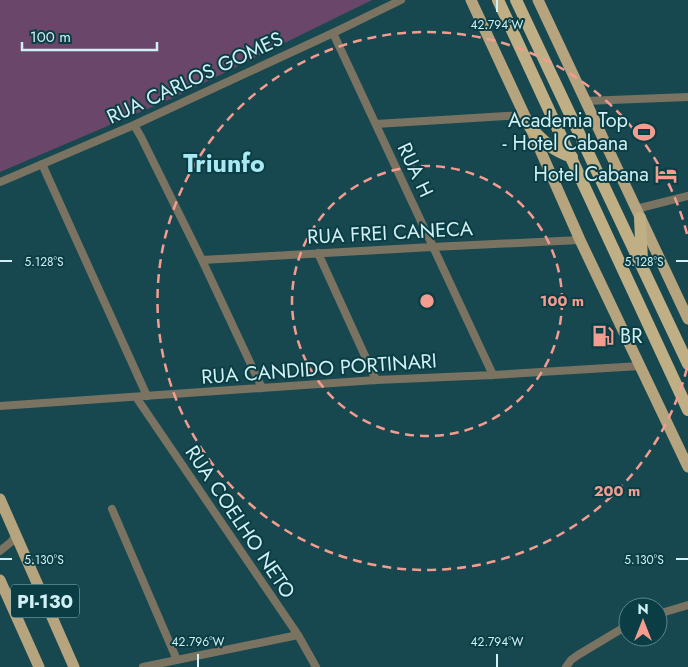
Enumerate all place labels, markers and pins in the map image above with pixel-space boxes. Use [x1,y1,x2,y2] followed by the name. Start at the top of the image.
[502,106,628,158] place label: Academia Top - Hotel Cabana
[631,119,657,145] sports icon: Academia Top - Hotel Cabana
[534,160,649,189] place label: Hotel Cabana
[653,161,679,187] hotel icon: Hotel Cabana
[418,292,436,310] centre of rings
[620,322,642,351] place label: BR
[590,323,616,349] fuel station icon: BR

